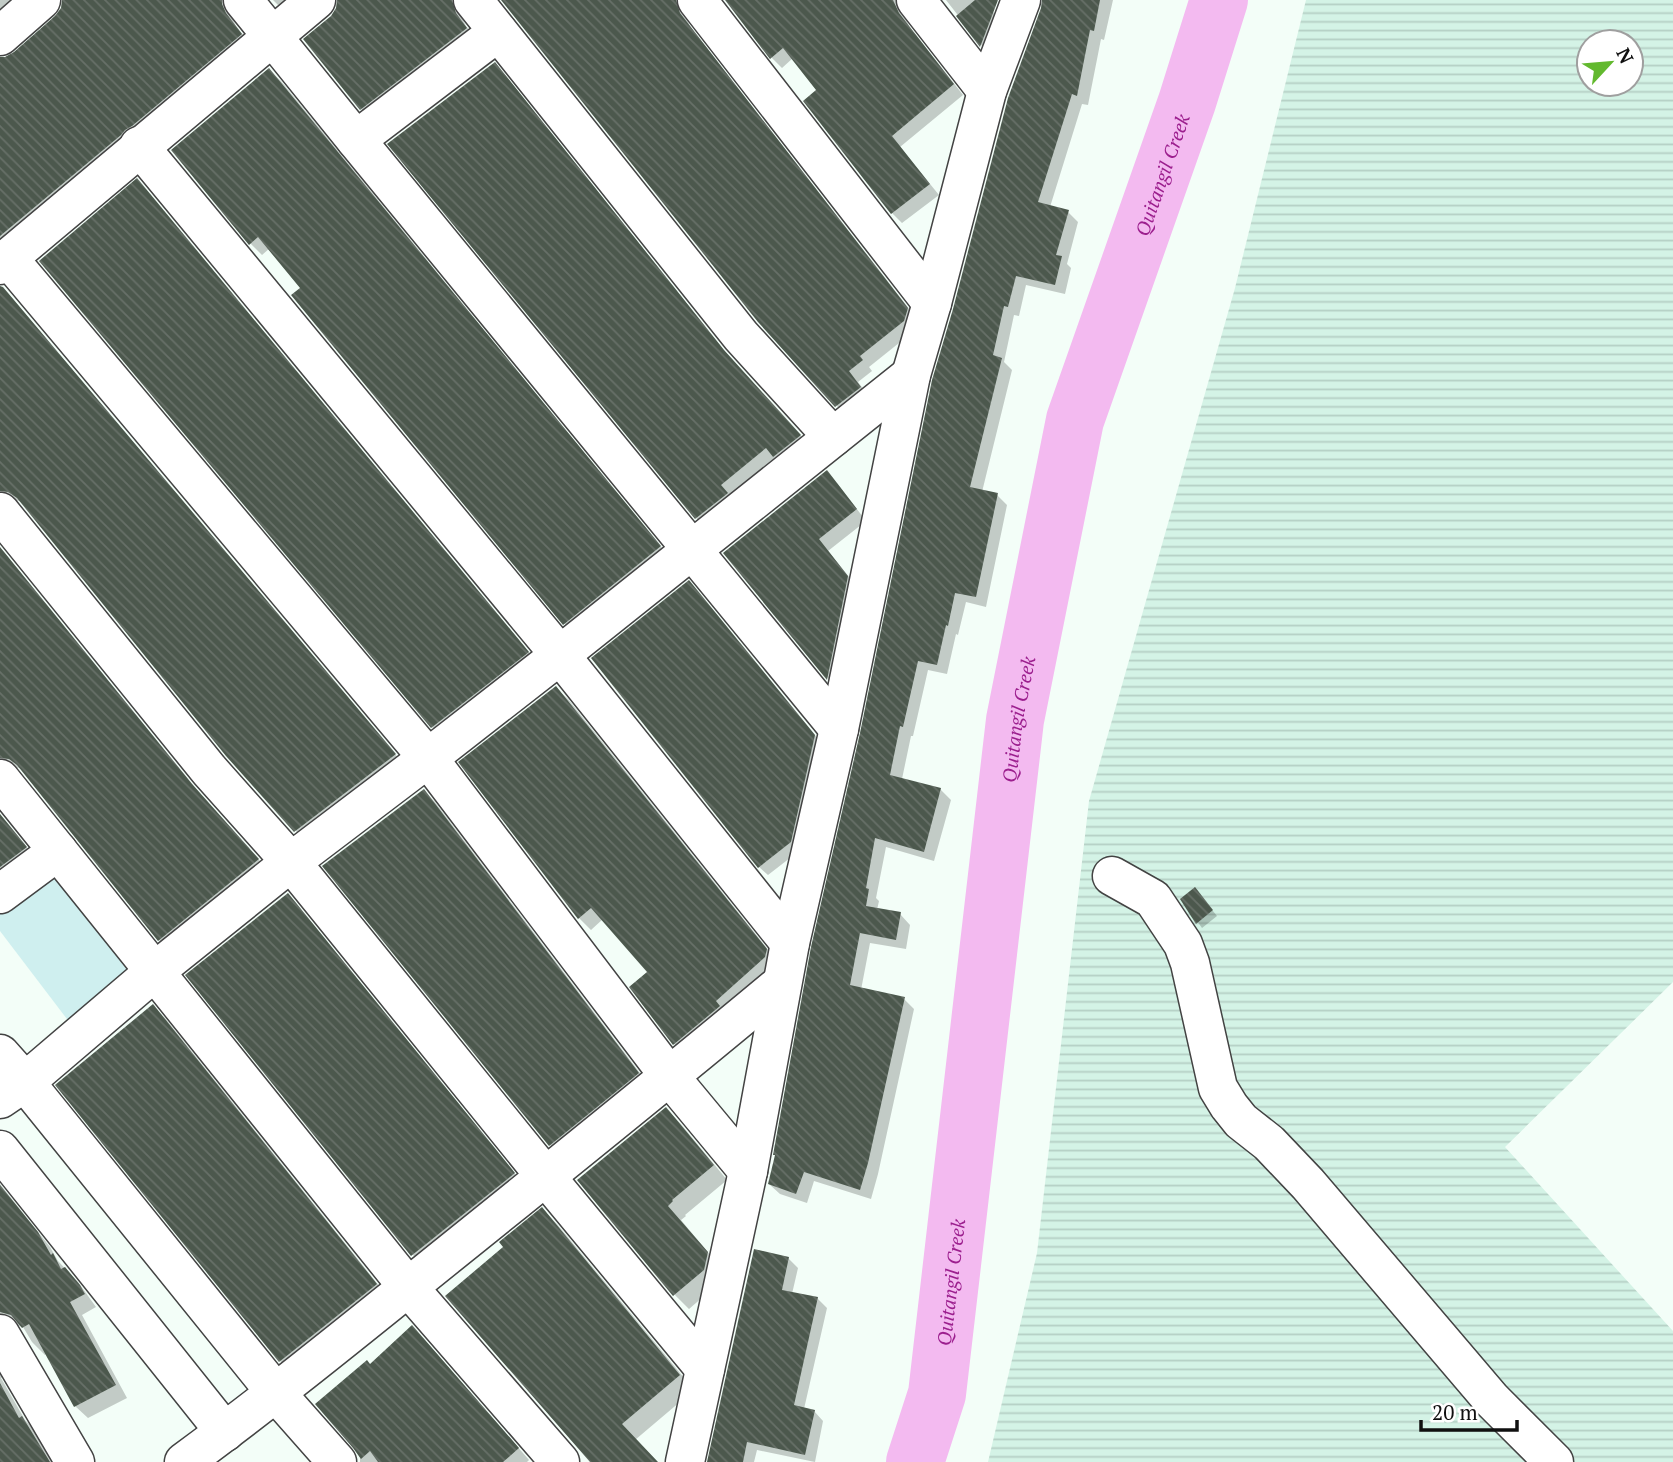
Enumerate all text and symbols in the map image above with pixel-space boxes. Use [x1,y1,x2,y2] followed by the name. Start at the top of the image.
[1575,28,1645,98] north arrow
[1611,43,1640,68] text: N
[1128,110,1195,239] water label: Quitangil Creek
[995,653,1040,784] water label: Quitangil Creek
[930,1217,970,1347] water label: Quitangil Creek
[1421,1388,1517,1432] scale bar
[1432,1398,1478,1426] text: 20 m

